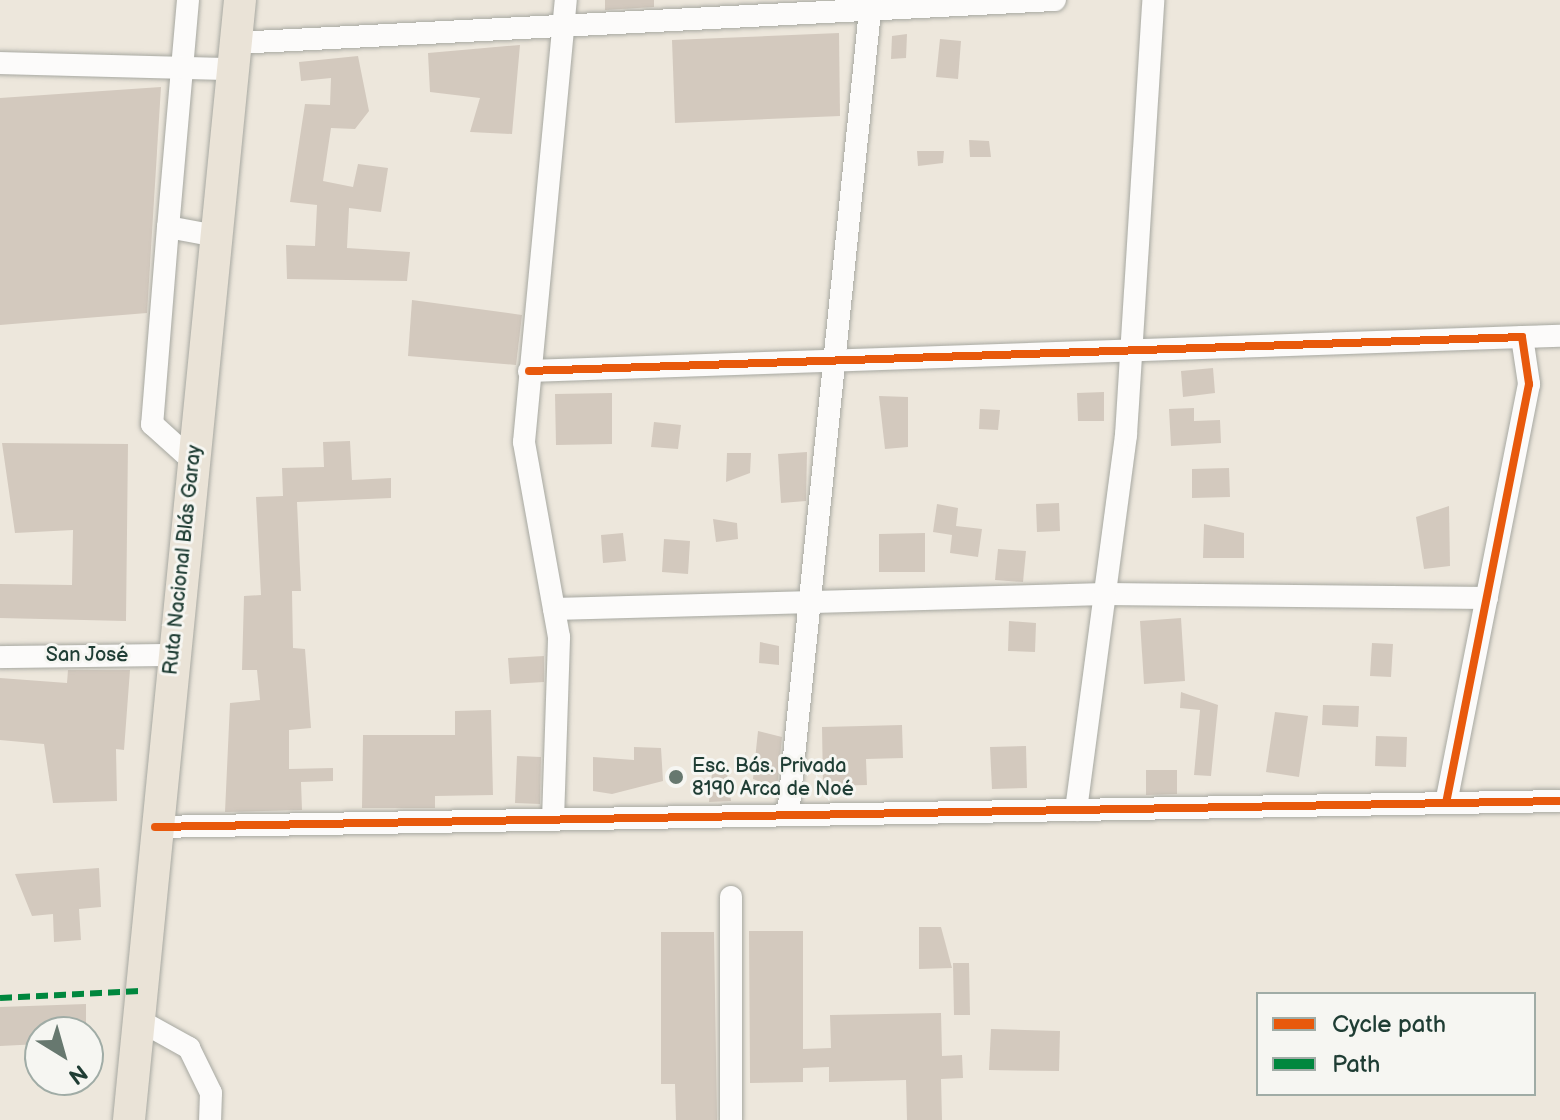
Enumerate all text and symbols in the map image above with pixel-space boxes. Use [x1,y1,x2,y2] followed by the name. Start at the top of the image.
[159,444,207,676] street label: Ruta Nacional Blás Garay
[45,643,129,667] street label: San José
[692,754,854,801] place label: Esc. Bás. Privada 8190 Arca de Noé
[667,768,685,786] marker: Esc. Bás. Privada 8190 Arca de Noé
[1256,992,1536,1096] legend
[1332,1010,1446,1039] text: Cycle path
[24,1016,104,1096] north arrow
[1332,1050,1380,1079] text: Path
[63,1058,92,1090] text: N

